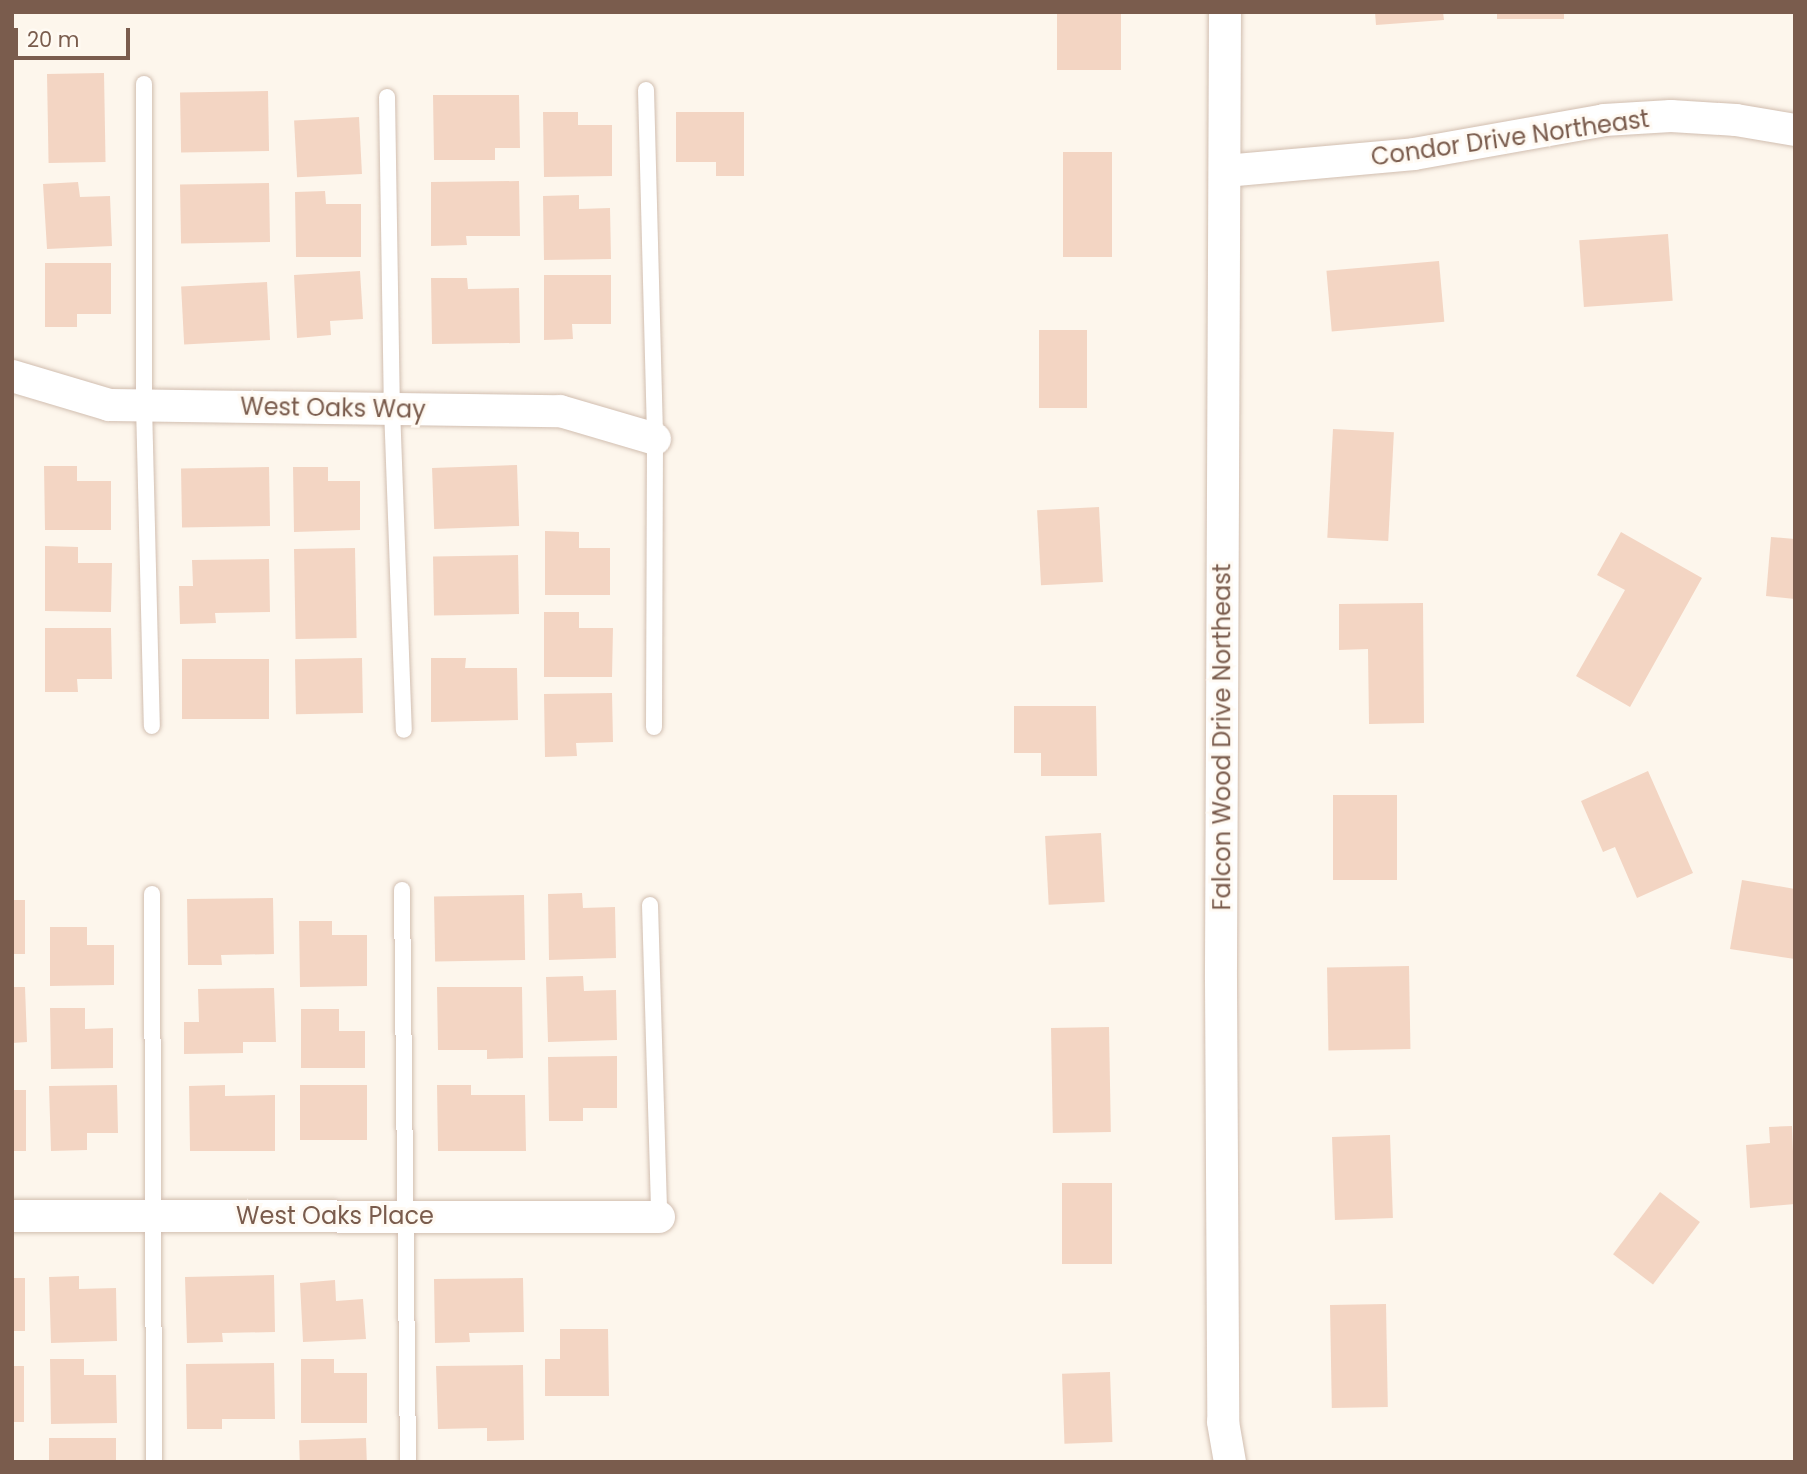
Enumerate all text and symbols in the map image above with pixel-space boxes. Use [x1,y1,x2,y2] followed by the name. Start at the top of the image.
[18,14,133,58] scale bar
[27,25,80,54] text: 20 m
[1369,104,1651,172] street label: Condor Drive Northeast
[240,392,426,424] street label: West Oaks Way
[1208,564,1236,910] street label: Falcon Wood Drive Northeast
[236,1202,434,1230] street label: West Oaks Place

